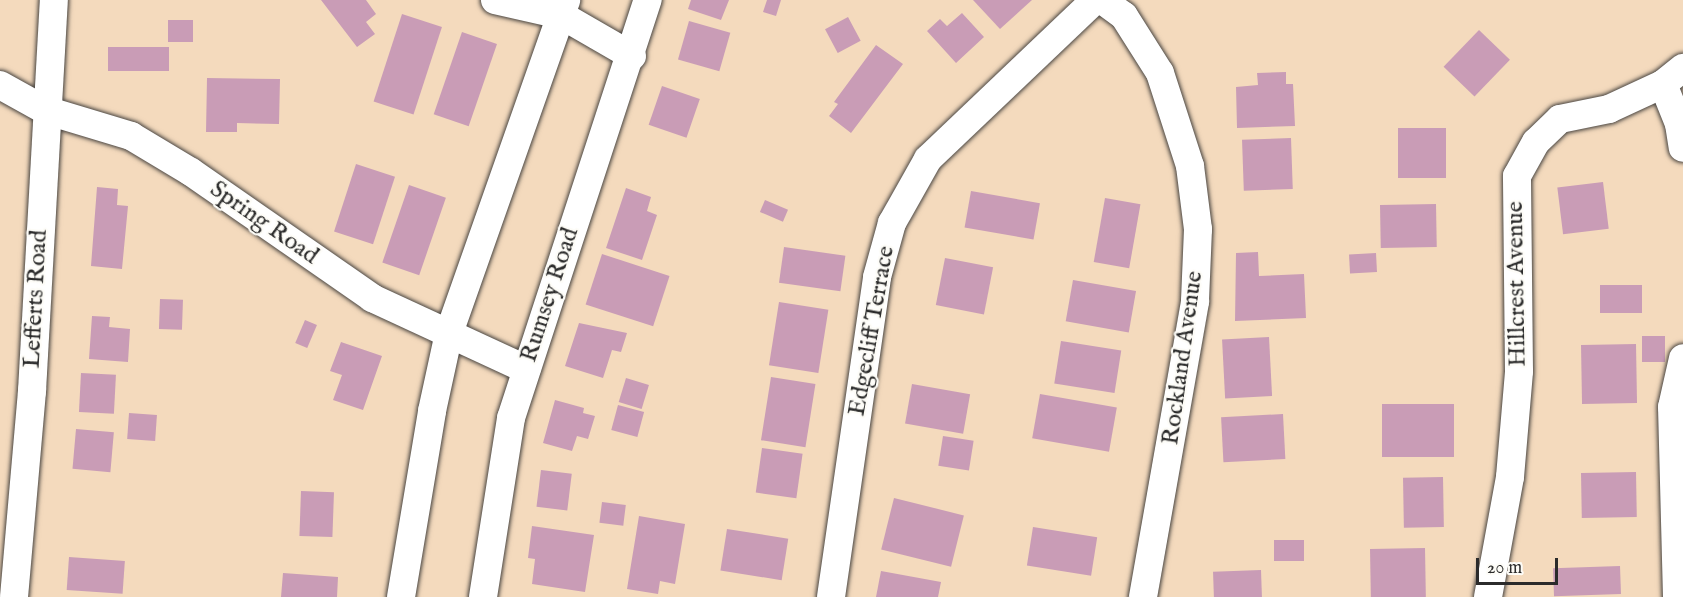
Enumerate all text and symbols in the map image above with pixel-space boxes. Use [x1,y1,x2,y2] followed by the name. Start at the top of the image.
[204,175,324,271] street label: Spring Road
[1501,201,1533,367] street label: Hillcrest Avenue
[515,224,585,366] street label: Rumsey Road
[18,229,54,369] street label: Lefferts Road
[843,244,901,418] street label: Edgecliff Terrace
[1157,269,1209,447] street label: Rockland Avenue
[1479,546,1562,584] scale bar
[1487,557,1522,580] text: 20 m

